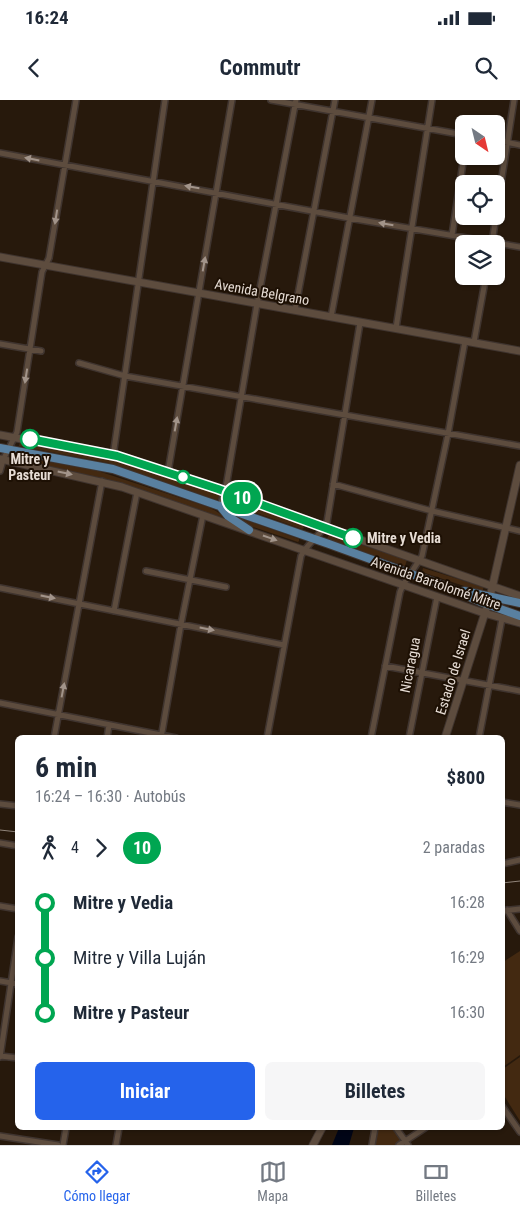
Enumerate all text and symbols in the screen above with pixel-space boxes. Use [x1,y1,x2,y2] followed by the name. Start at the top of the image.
[25,6,69,29] text: 16:24
[20,54,48,82] icon: back
[472,54,500,82] icon: search
[220,55,300,80] text: Commutr
[455,115,505,165] north arrow
[455,115,505,285] map controls
[23,154,39,162] one-way arrow
[455,175,505,225] button: locate
[183,183,199,191] one-way arrow
[52,209,60,225] one-way arrow
[377,219,393,227] one-way arrow
[455,235,505,285] button: layers
[200,256,208,272] one-way arrow
[213,276,311,308] street label: Avenida Belgrano
[21,368,29,384] one-way arrow
[173,416,181,432] one-way arrow
[20,429,40,449] marker: Mitre y Pasteur
[8,451,52,483] place label: Mitre y Pasteur
[57,469,72,477] one-way arrow
[176,470,190,484] unlabelled marker
[220,482,264,514] line badge: 10
[233,487,251,508] text: 10
[343,528,363,548] marker: Mitre y Vedia
[367,530,441,546] place label: Mitre y Vedia
[262,534,277,542] one-way arrow
[369,553,503,613] street label: Avenida Bartolomé Mitre
[40,594,56,602] one-way arrow
[200,625,215,633] one-way arrow
[432,627,474,717] street label: Estado de Israel
[397,636,423,694] street label: Nicaragua
[60,681,68,697] one-way arrow
[35,751,97,784] text: 6 min
[447,766,485,789] text: $800
[35,787,186,806] text: 16:24 – 16:30 · Autobús
[35,834,63,862] icon: walk
[87,834,115,862] icon: forward
[133,837,151,858] text: 10
[71,838,79,857] text: 4
[423,838,485,857] text: 2 paradas
[73,891,173,914] text: Mitre y Vedia
[450,893,485,912] text: 16:28
[73,946,206,969] text: Mitre y Villa Luján
[450,948,485,967] text: 16:29
[73,1001,189,1024] text: Mitre y Pasteur
[450,1003,485,1022] text: 16:30
[35,1062,255,1120] button: Iniciar
[265,1062,485,1120] button: Billetes
[64,1158,130,1204] tab: Cómo llegar
[257,1158,288,1204] tab: Mapa
[415,1158,456,1204] tab: Billetes

